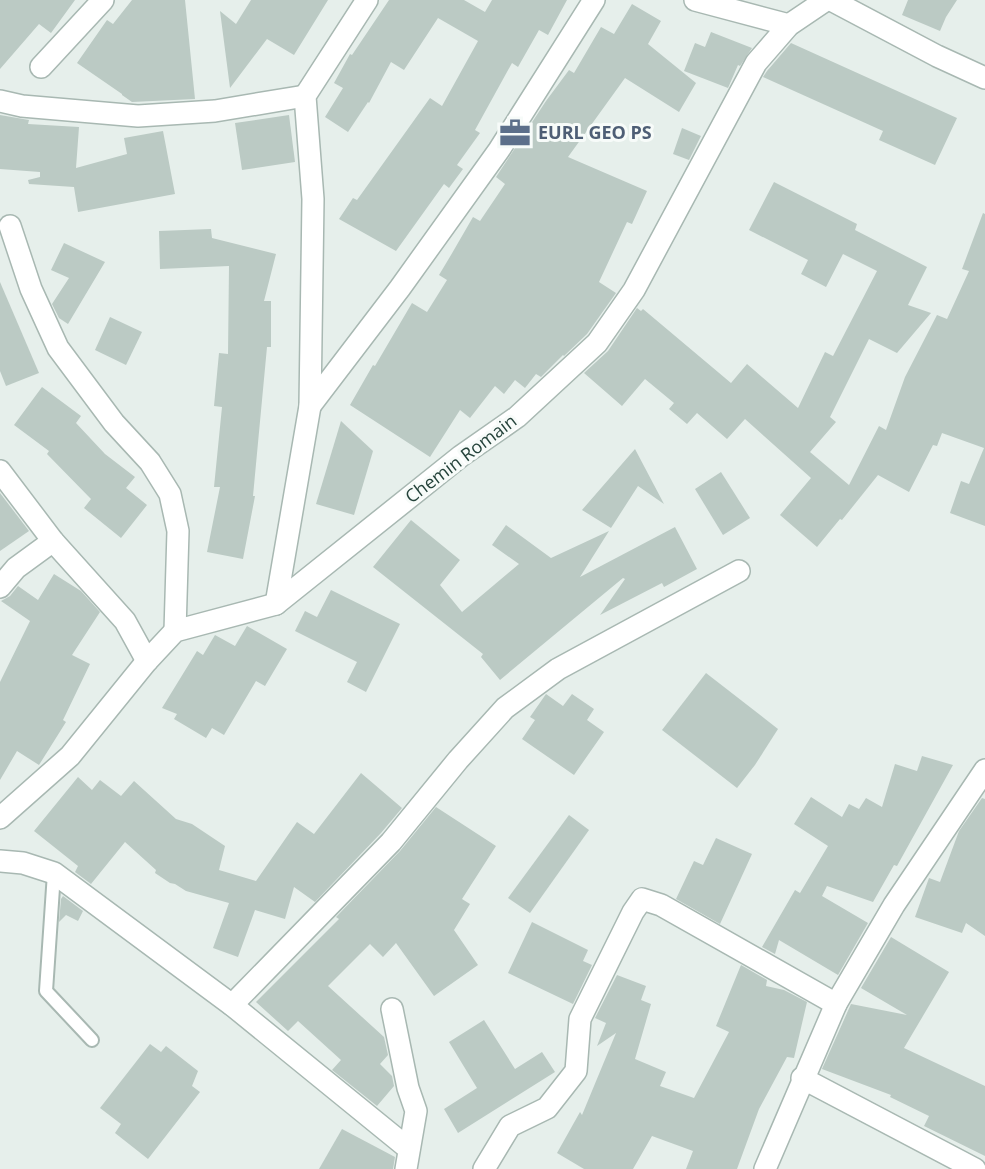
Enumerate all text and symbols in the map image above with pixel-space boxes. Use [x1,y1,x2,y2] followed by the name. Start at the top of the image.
[498,116,532,150] office icon: EURL GEO PS
[538,120,652,144] place label: EURL GEO PS
[400,408,521,508] street label: Chemin Romain

